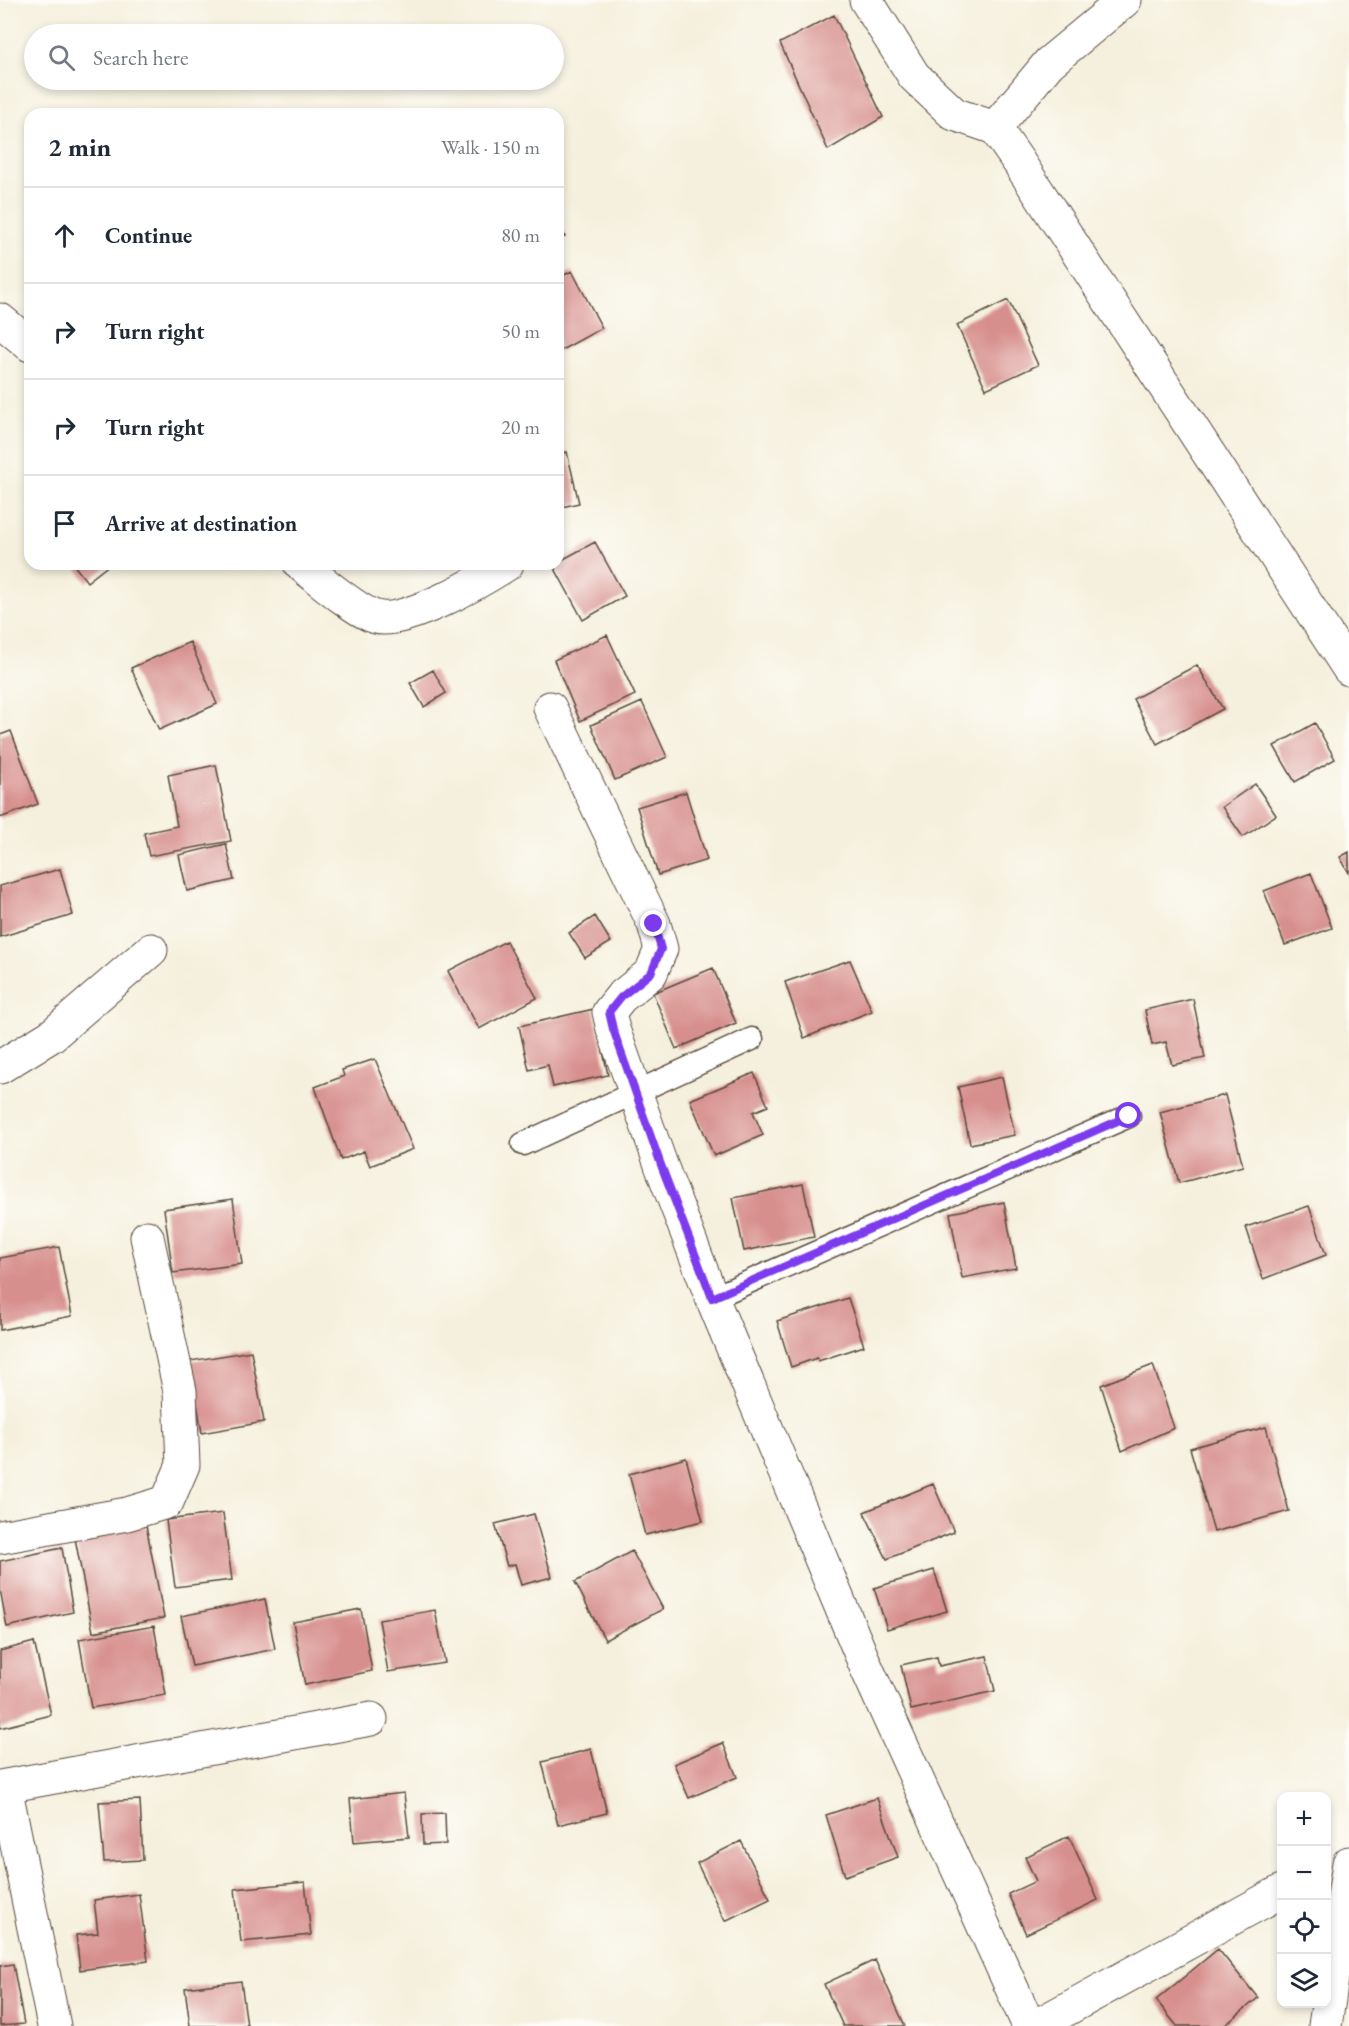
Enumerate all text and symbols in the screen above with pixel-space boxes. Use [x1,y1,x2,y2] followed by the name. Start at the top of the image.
[24,24,564,90] search box
[45,41,78,74] icon: search
[93,43,188,72] text: Search here
[48,130,111,164] text: 2 min
[441,134,540,160] text: Walk · 150 m
[48,219,81,252] icon: ahead
[105,221,192,250] text: Continue
[501,222,540,248] text: 80 m
[48,315,81,348] icon: right
[105,317,204,346] text: Turn right
[501,318,540,344] text: 50 m
[48,411,81,444] icon: right
[105,413,204,442] text: Turn right
[501,414,540,440] text: 20 m
[48,507,81,540] icon: arrive
[105,509,297,538] text: Arrive at destination
[640,910,666,936] route end
[1115,1102,1141,1128] route start
[1277,1792,1331,2008] map controls
[1277,1792,1331,1846] button: +
[1277,1846,1331,1900] button: −
[1277,1900,1331,1954] button: locate
[1277,1954,1331,2008] button: layers

